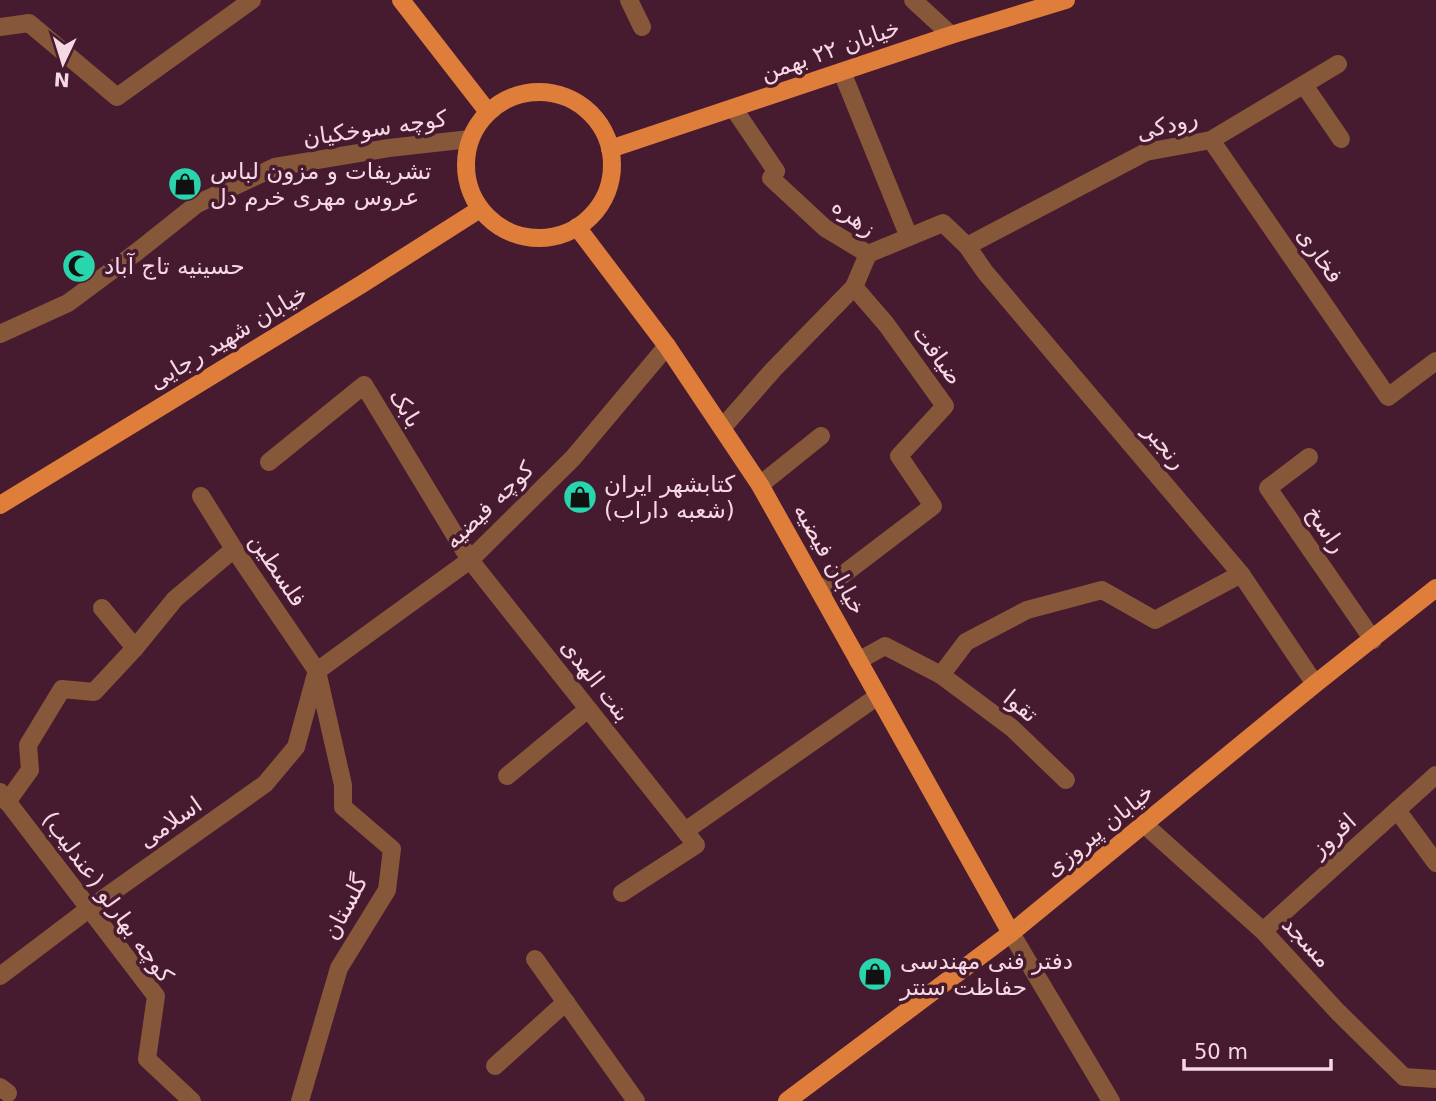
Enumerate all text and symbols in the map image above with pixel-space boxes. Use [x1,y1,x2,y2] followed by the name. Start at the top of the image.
[757,14,903,87] street label: خیابان ۲۲ بهمن
[28,28,98,98] north arrow
[53,68,71,91] text: N
[1133,104,1201,147] street label: رودکی
[301,105,449,152] street label: کوچه سوخکیان
[210,158,431,211] place label: تشریفات و مزون لباس عروس مهری خرم دل
[166,165,204,203] shop icon: تشریفات و مزون لباس عروس مهری خرم دل
[826,192,881,243] street label: زهره
[1291,222,1348,288] street label: فخاری
[60,247,98,285] mosque icon: حسینیه تاج آباد
[104,252,245,280] place label: حسینیه تاج آباد
[144,280,312,395] street label: خیابان شهید رجایی
[908,320,968,390] street label: ضیافت
[384,384,428,432] street label: بابک
[1137,417,1192,475] street label: رنجبر
[439,456,540,555] street label: کوچه فیضیه
[604,471,735,524] place label: کتابشهر ایران (شعبه داراب)
[561,478,599,516] shop icon: کتابشهر ایران (شعبه داراب)
[789,499,871,619] street label: خیابان فیضیه
[1300,500,1351,558] street label: راسخ
[243,529,312,612] street label: فلسطین
[555,634,636,727] street label: بنت الهدی
[998,684,1043,728] street label: تقوا
[1040,778,1159,882] street label: خیابان پیروزی
[134,791,206,853] street label: اسلامی
[36,806,179,988] street label: کوچه بهارلو (عندلیب)
[1304,808,1362,864] street label: افروز
[317,870,373,944] street label: گلستان
[1277,911,1337,973] street label: مسجد
[899,948,1073,1001] place label: دفتر فنی مهندسی حفاظت سنتر
[856,955,894,993] shop icon: دفتر فنی مهندسی حفاظت سنتر
[1184,1028,1331,1072] scale bar
[1194,1040,1248,1064] text: 50 m

